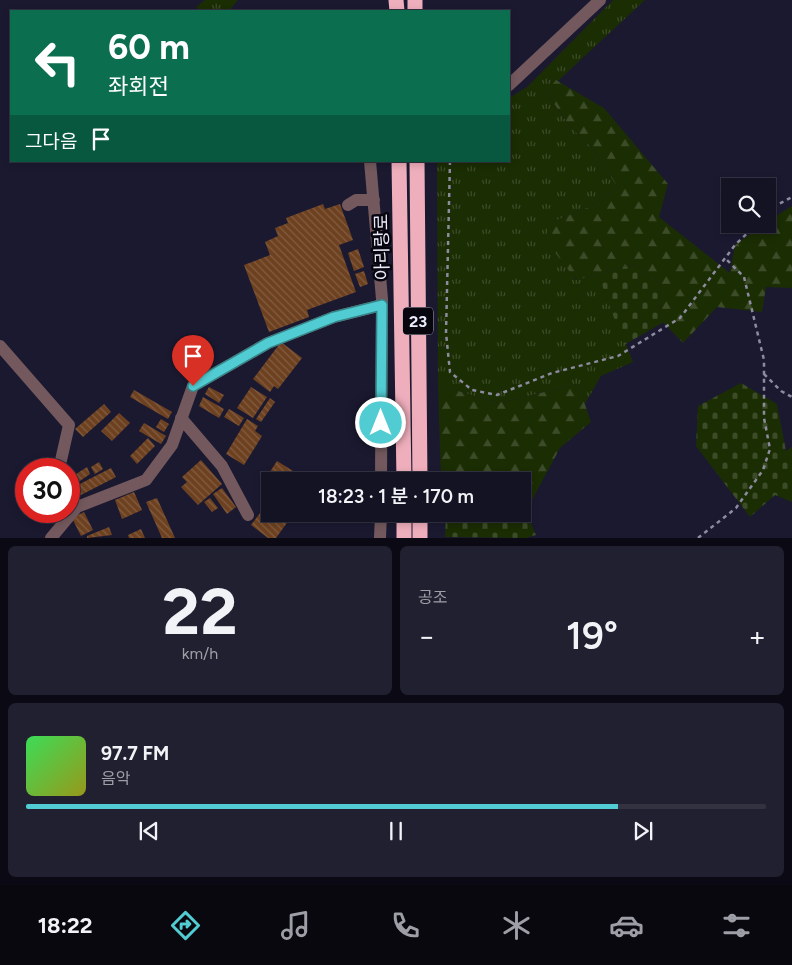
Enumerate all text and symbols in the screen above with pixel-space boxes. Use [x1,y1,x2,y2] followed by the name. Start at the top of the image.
[108,26,190,68] text: 60 m
[25,30,90,95] icon: left
[108,73,169,100] text: 좌회전
[87,125,115,153] icon: arrive
[25,130,77,153] text: 그다음
[721,178,776,233] map controls
[721,178,776,233] button: search
[370,214,394,280] street label: 아리랑로
[403,308,433,334] road number: 23
[172,335,214,386] pin
[179,342,207,370] icon: arrive
[354,396,406,448] position arrow
[15,458,80,523] speed limit sign: 30
[318,485,474,508] text: 18:23 · 1 분 · 170 m
[162,572,238,650] text: 22
[418,588,447,607] text: 공조
[566,613,618,659] text: 19°
[418,619,435,653] text: −
[749,619,766,653] text: +
[182,644,218,663] text: km/h
[101,742,169,765] text: 97.7 FM
[101,769,130,788] text: 음악
[135,817,163,845] icon: previous
[382,817,410,845] icon: pause
[629,817,657,845] icon: next
[168,908,203,943] icon: directions
[278,908,313,943] icon: music
[388,908,423,943] icon: phone
[499,908,534,943] icon: climate
[609,908,644,943] icon: car
[719,908,754,943] icon: filters
[38,912,93,939] text: 18:22

